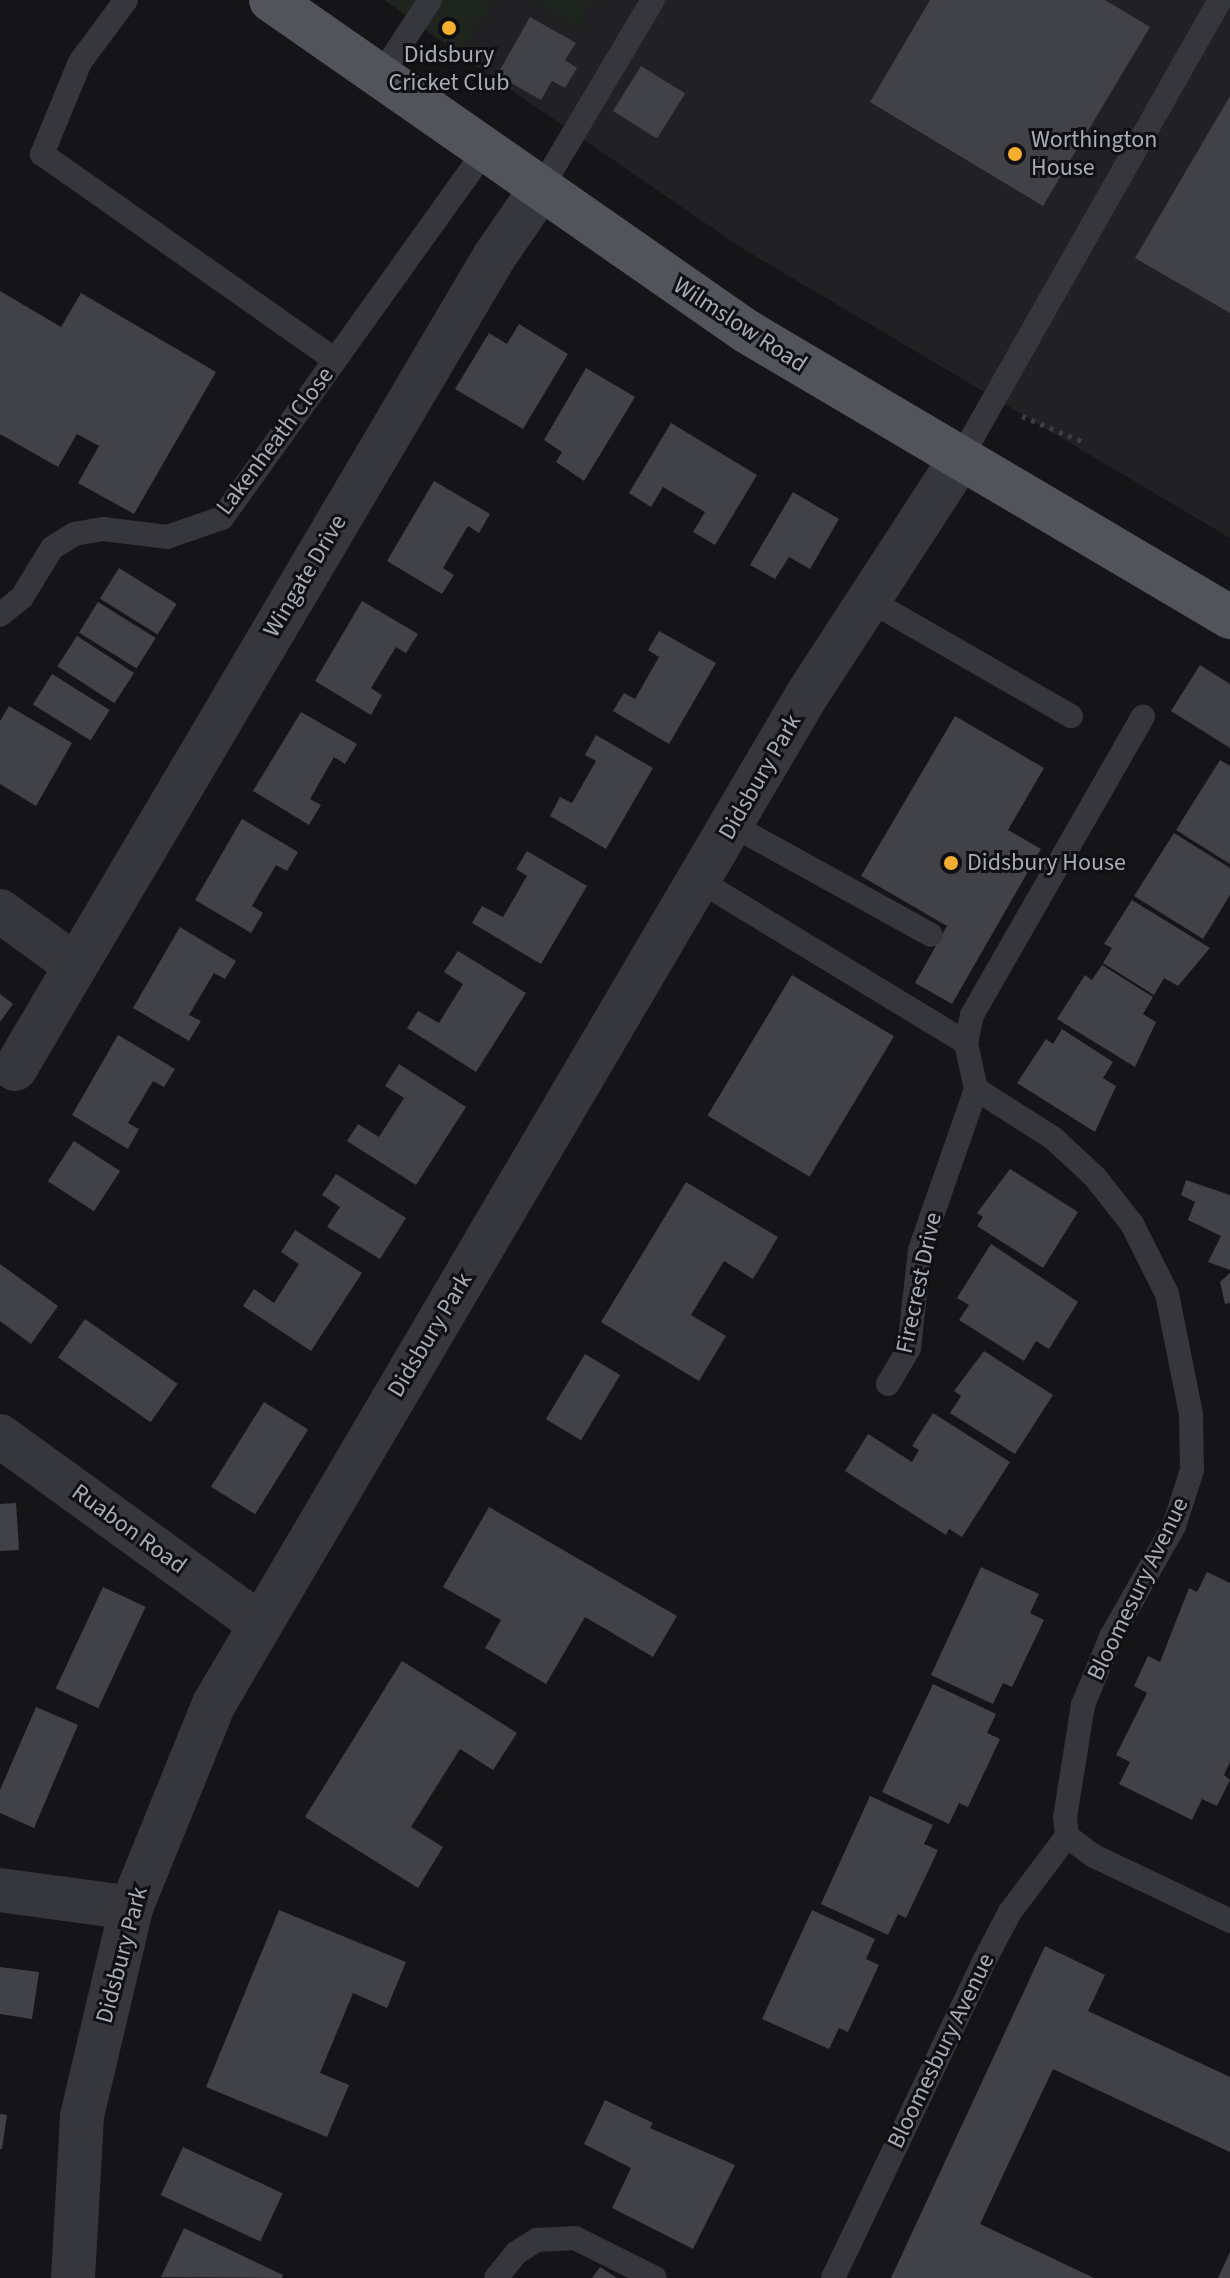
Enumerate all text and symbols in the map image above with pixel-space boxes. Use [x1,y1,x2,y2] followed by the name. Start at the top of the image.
[440,19,458,37] marker: Didsbury Cricket Club
[388,41,510,97] place label: Didsbury Cricket Club
[1031,126,1157,182] place label: Worthington House
[1006,145,1024,163] marker: Worthington House
[668,271,812,379] street label: Wilmslow Road
[210,362,340,520] street label: Lakenheath Close
[257,509,353,643] street label: Wingate Drive
[712,709,808,845] street label: Didsbury Park
[967,849,1126,877] place label: Didsbury House
[942,854,960,872] marker: Didsbury House
[890,1210,948,1356] street label: Firecrest Drive
[382,1268,478,1402] street label: Didsbury Park
[66,1478,192,1580] street label: Ruabon Road
[1081,1493,1195,1685] street label: Bloomesury Avenue
[90,1884,154,2026] street label: Didsbury Park
[881,1949,1001,2153] street label: Bloomesbury Avenue

